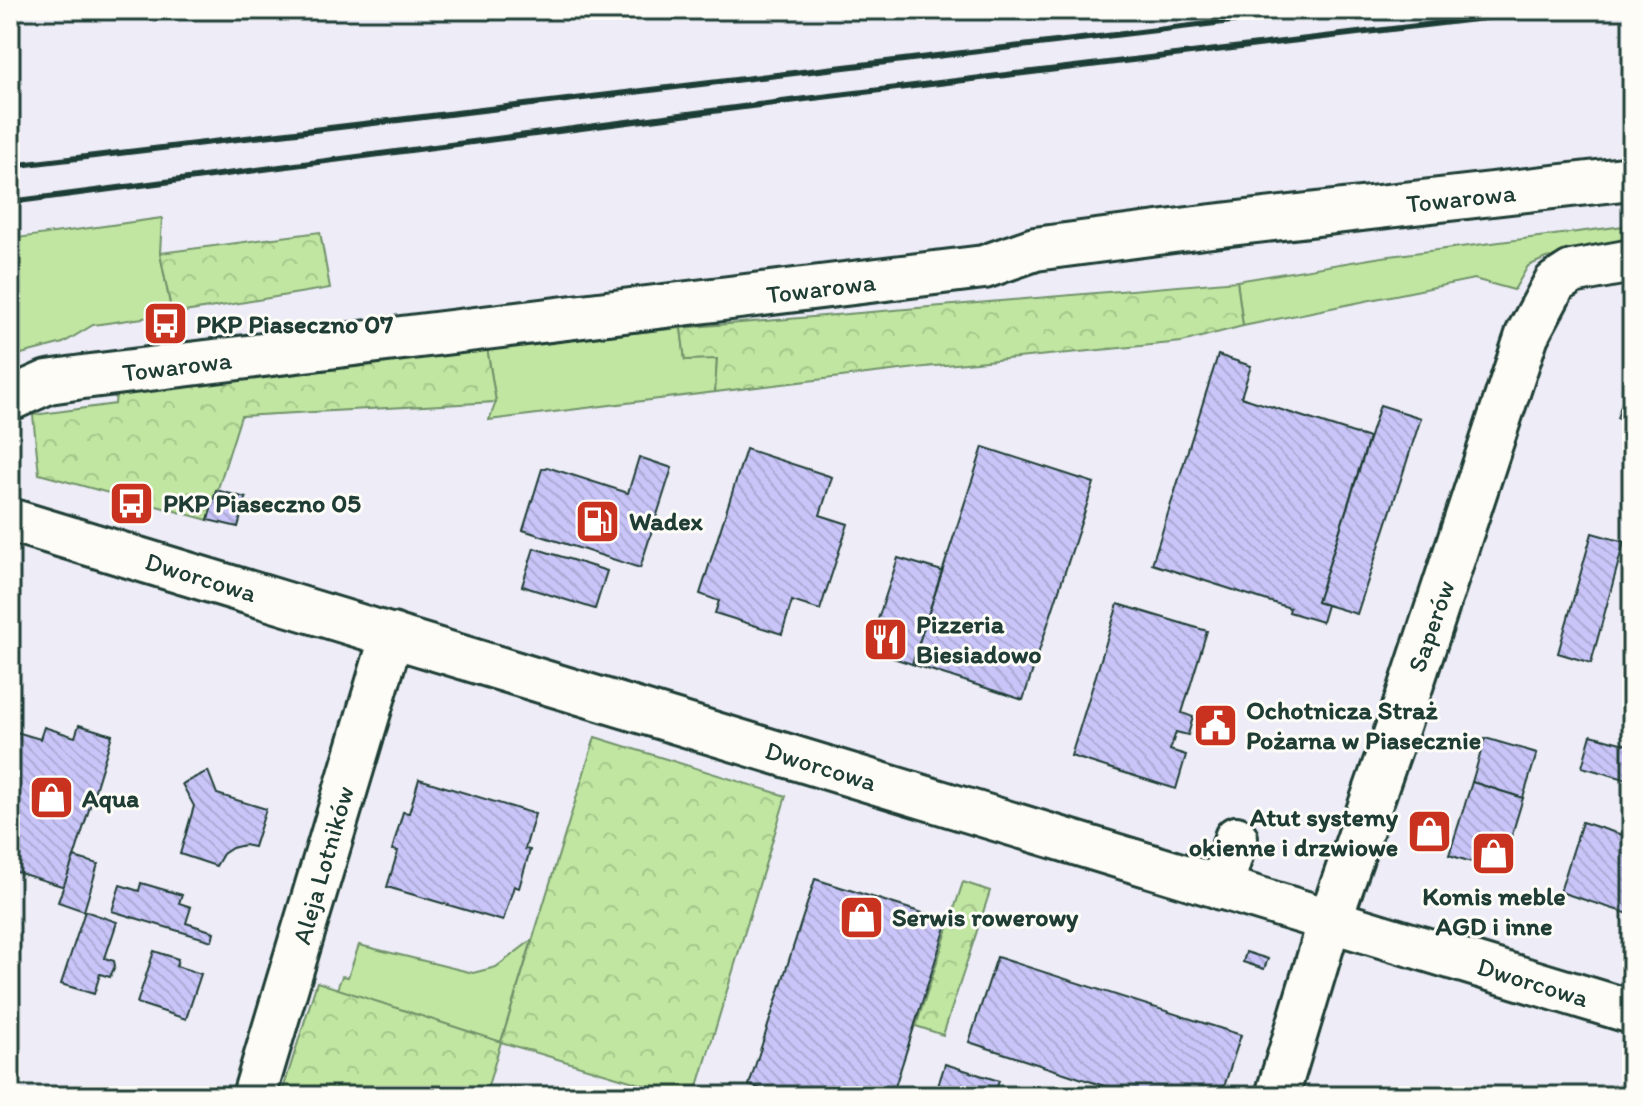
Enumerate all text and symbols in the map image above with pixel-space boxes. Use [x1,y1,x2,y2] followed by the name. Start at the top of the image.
[1405,176,1518,220] street label: Towarowa
[764,265,878,311] street label: Towarowa
[141,300,189,348] bus stop icon: PKP Piaseczno 07
[196,308,393,340] place label: PKP Piaseczno 07
[120,343,234,389] street label: Towarowa
[108,479,156,527] bus stop icon: PKP Piaseczno 05
[163,487,361,519] place label: PKP Piaseczno 05
[574,497,622,545] fuel station icon: Wadex
[629,505,704,537] place label: Wadex
[142,545,261,609] street label: Dworcowa
[1400,576,1462,676] street label: Saperów
[916,608,1042,670] place label: Pizzeria Biesiadowo
[861,615,909,663] restaurant icon: Pizzeria Biesiadowo
[1246,694,1481,756] place label: Ochotnicza Straż Pożarna w Piasecznie
[1191,701,1239,749] public building icon: Ochotnicza Straż Pożarna w Piasecznie
[762,734,881,798] street label: Dworcowa
[27,774,75,822] shop icon: Aqua
[81,782,139,814] place label: Aqua
[285,782,361,948] street label: Aleja Lotników
[1189,801,1399,863] place label: Atut systemy okienne i drzwiowe
[1405,808,1453,856] shop icon: Atut systemy okienne i drzwiowe
[1470,829,1518,877] shop icon: Komis meble AGD i inne
[1422,880,1566,942] place label: Komis meble AGD i inne
[837,893,885,941] shop icon: Serwis rowerowy
[892,901,1079,933] place label: Serwis rowerowy
[1474,950,1593,1014] street label: Dworcowa

